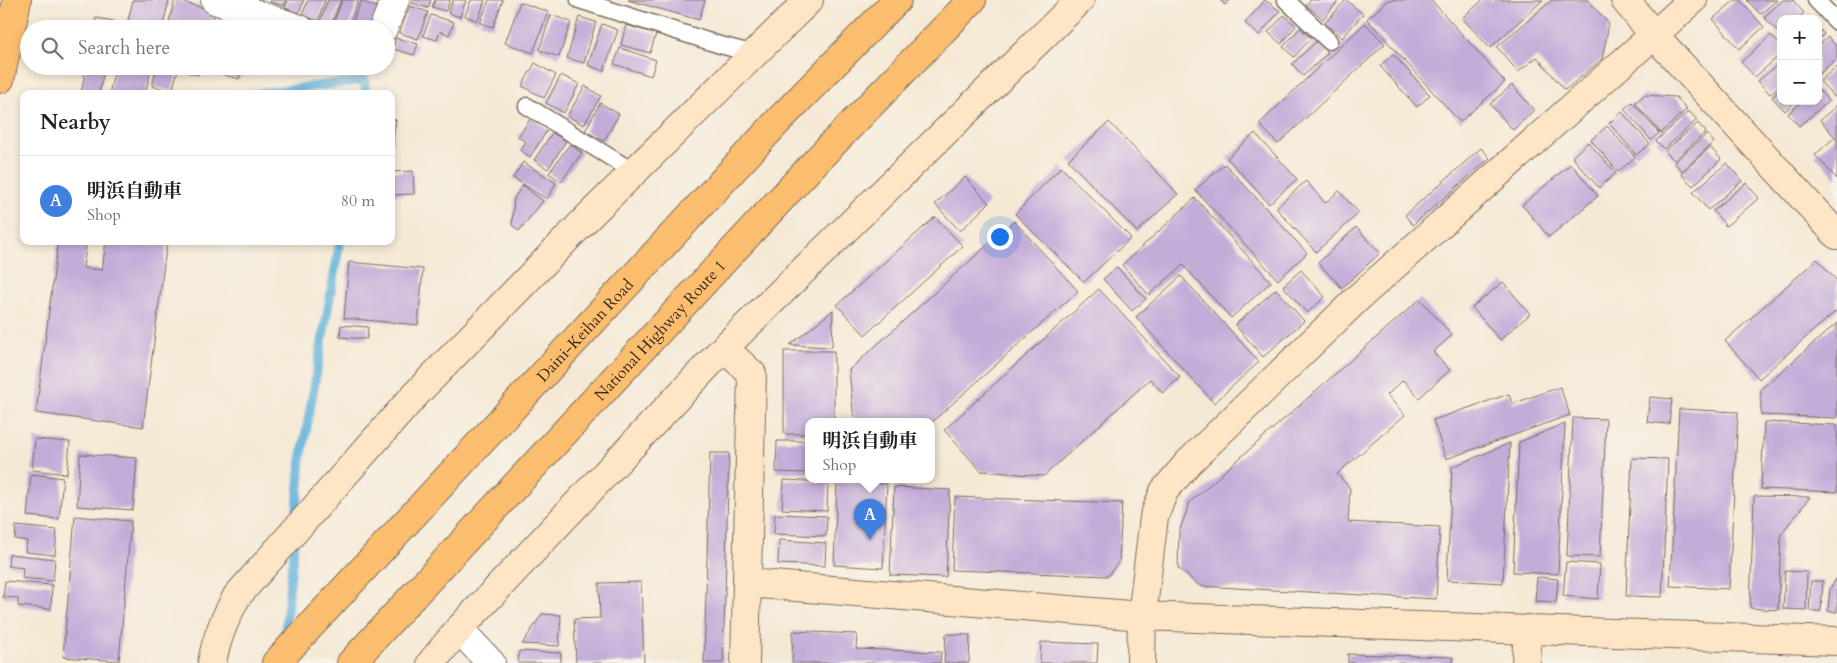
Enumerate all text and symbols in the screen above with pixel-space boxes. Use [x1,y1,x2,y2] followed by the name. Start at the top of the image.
[1777,15,1822,105] map controls
[1777,15,1822,60] button: +
[20,20,395,75] search box
[38,34,66,62] icon: search
[78,35,170,61] text: Search here
[1777,60,1822,105] button: −
[40,108,111,137] text: Nearby
[87,178,182,204] text: 明浜自動車
[50,190,62,212] text: A
[341,190,375,212] text: 80 m
[87,204,121,226] text: Shop
[987,224,1013,250] your location
[589,255,731,406] street label: National Highway Route 1
[532,274,639,387] street label: Daini-Keihan Road
[805,418,935,483] popup
[822,428,918,454] text: 明浜自動車
[822,454,856,476] text: Shop
[854,499,886,540] pin: A

